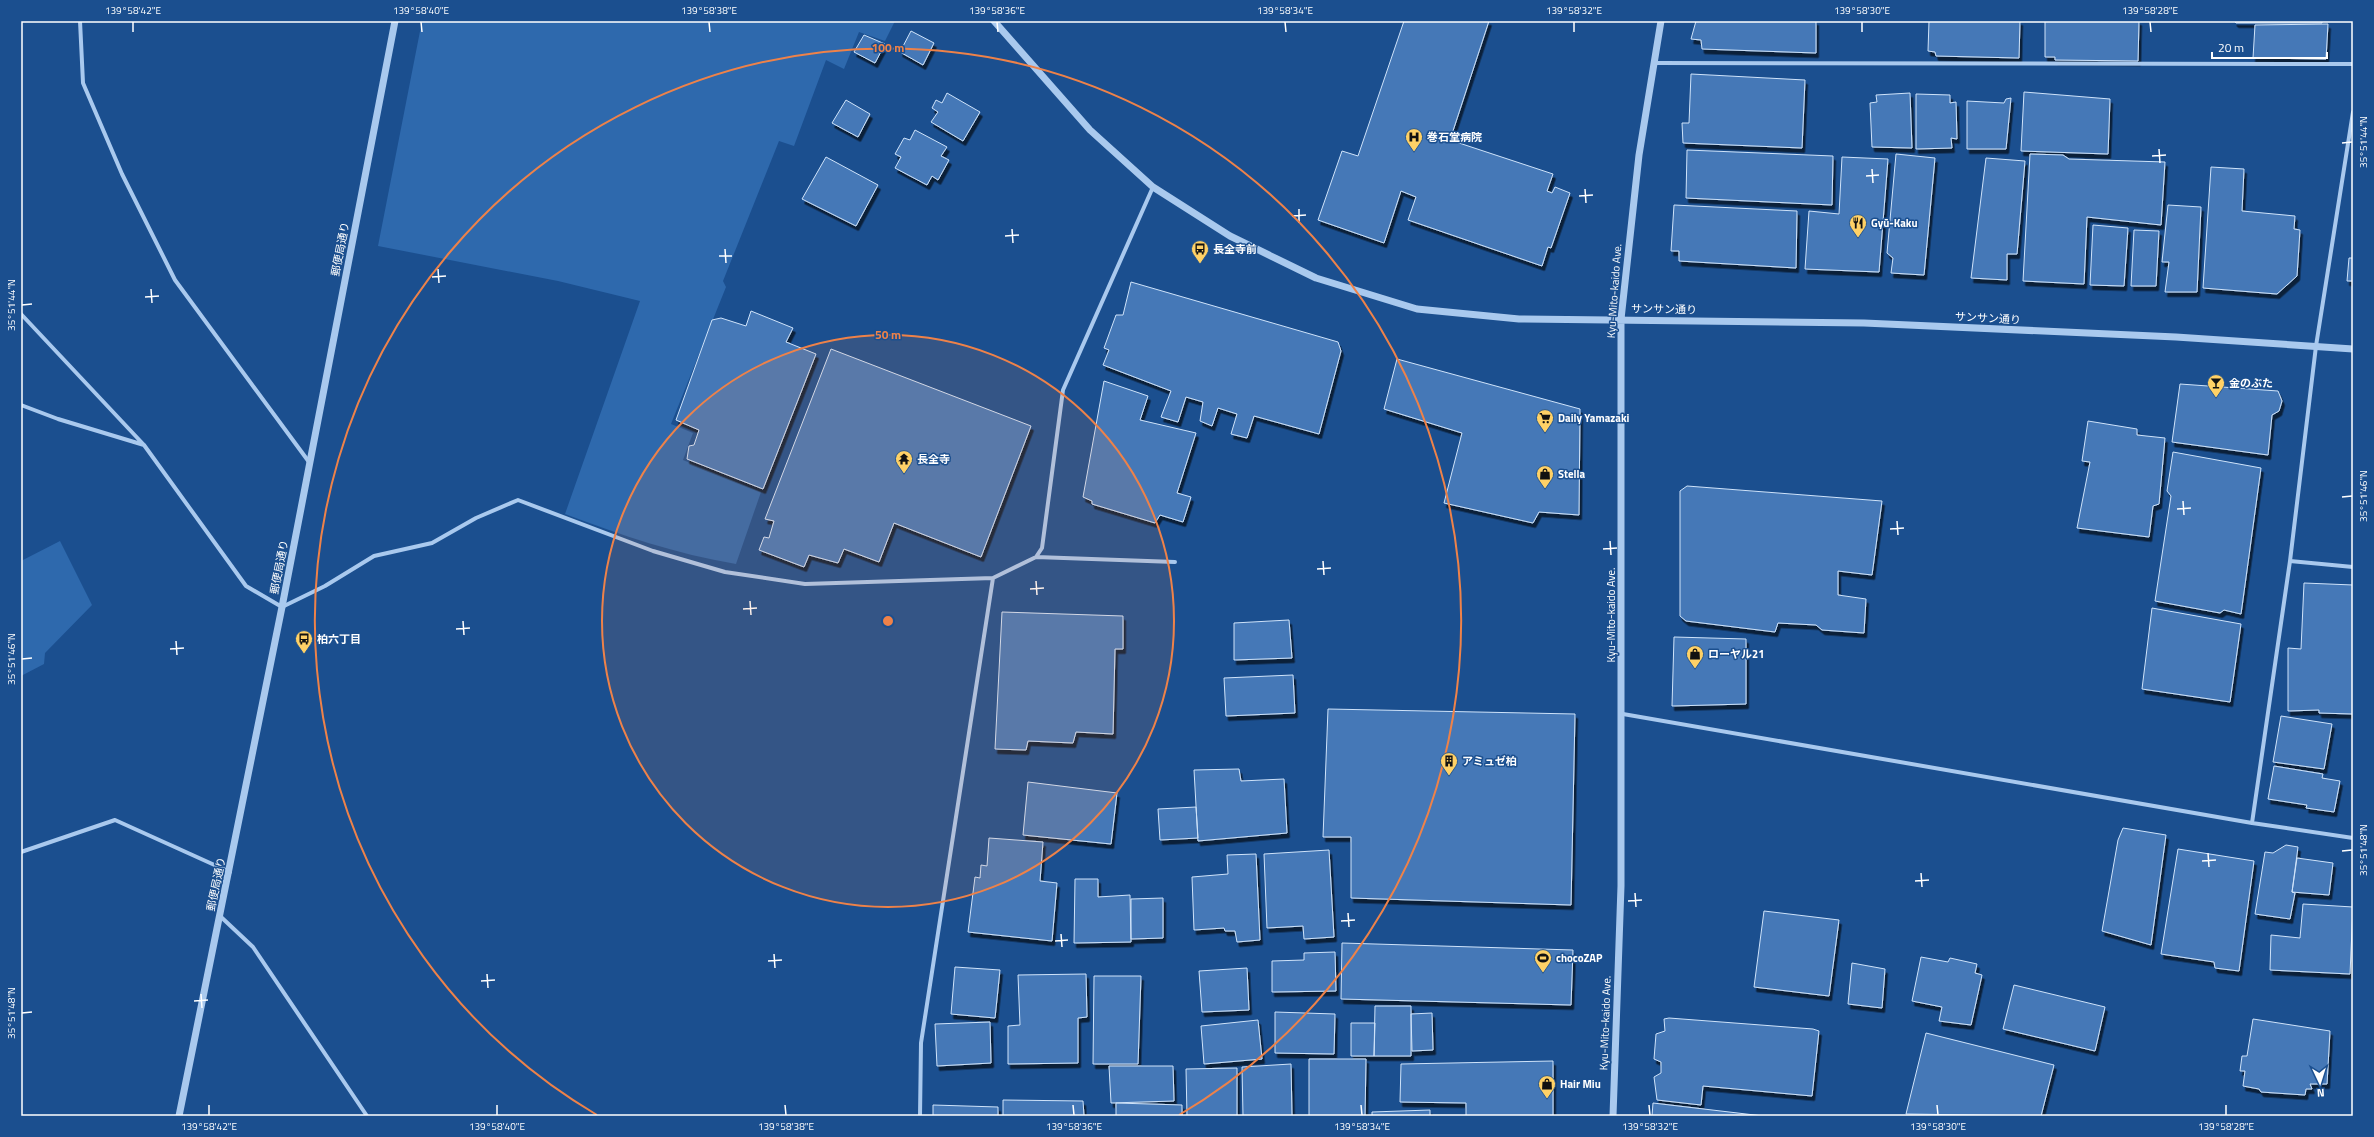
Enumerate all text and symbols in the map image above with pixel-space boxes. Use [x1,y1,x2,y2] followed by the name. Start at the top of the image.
[105,3,162,18] text: 139°58'42"E
[393,3,450,18] text: 139°58'40"E
[681,3,738,18] text: 139°58'38"E
[969,3,1026,18] text: 139°58'36"E
[1257,3,1314,18] text: 139°58'34"E
[1546,3,1603,18] text: 139°58'32"E
[1834,3,1891,18] text: 139°58'30"E
[2122,3,2179,18] text: 139°58'28"E
[2212,34,2327,60] scale bar
[872,38,904,57] text: 100 m
[2218,38,2244,57] text: 20 m
[2356,116,2371,168] text: 35°51'44"N
[1404,127,1424,152] hospital icon: 巻石堂病院
[1427,129,1482,145] place label: 巻石堂病院
[1848,213,1868,238] restaurant icon: Gyū-Kaku
[1871,215,1918,231] place label: Gyū-Kaku
[327,220,353,278] street label: 郵便局通り
[1190,239,1210,264] bus stop icon: 長全寺前
[1213,241,1257,257] place label: 長全寺前
[1603,243,1625,339] street label: Kyu-Mito-kaido Ave.
[4,279,19,331] text: 35°51'44"N
[1631,300,1697,318] street label: サンサン通り
[1955,308,2021,328] street label: サンサン通り
[875,325,901,344] text: 50 m
[2206,373,2226,398] bar icon: 金のぶた
[2229,375,2273,391] place label: 金のぶた
[1535,408,1555,433] supermarket icon: Daily Yamazaki
[1558,410,1630,426] place label: Daily Yamazaki
[894,449,914,474] temple icon: 長全寺
[917,451,950,467] place label: 長全寺
[1535,464,1555,489] shop icon: Stella
[1558,466,1585,482] place label: Stella
[2356,470,2371,522] text: 35°51'46"N
[266,538,292,596] street label: 郵便局通り
[1603,568,1619,662] street label: Kyu-Mito-kaido Ave.
[881,614,895,628] centre of rings
[294,629,314,654] bus stop icon: 柏六丁目
[317,631,361,647] place label: 柏六丁目
[4,633,19,685] text: 35°51'46"N
[1685,644,1705,669] shop icon: ローヤル21
[1708,646,1764,662] place label: ローヤル21
[1439,751,1459,776] building icon: アミュゼ柏
[1462,753,1517,769] place label: アミュゼ柏
[2356,824,2371,876] text: 35°51'48"N
[202,855,230,913] street label: 郵便局通り
[1533,948,1553,973] sports icon: chocoZAP
[1556,950,1603,966] place label: chocoZAP
[1595,975,1615,1071] street label: Kyu-Mito-kaido Ave.
[4,987,19,1039] text: 35°51'48"N
[2300,1063,2340,1103] north arrow
[1537,1074,1557,1099] shop icon: Hair Miu
[1560,1076,1601,1092] place label: Hair Miu
[2316,1085,2325,1101] text: N
[181,1119,238,1134] text: 139°58'42"E
[469,1119,526,1134] text: 139°58'40"E
[758,1119,815,1134] text: 139°58'38"E
[1046,1119,1103,1134] text: 139°58'36"E
[1334,1119,1391,1134] text: 139°58'34"E
[1622,1119,1679,1134] text: 139°58'32"E
[1910,1119,1967,1134] text: 139°58'30"E
[2198,1119,2255,1134] text: 139°58'28"E

